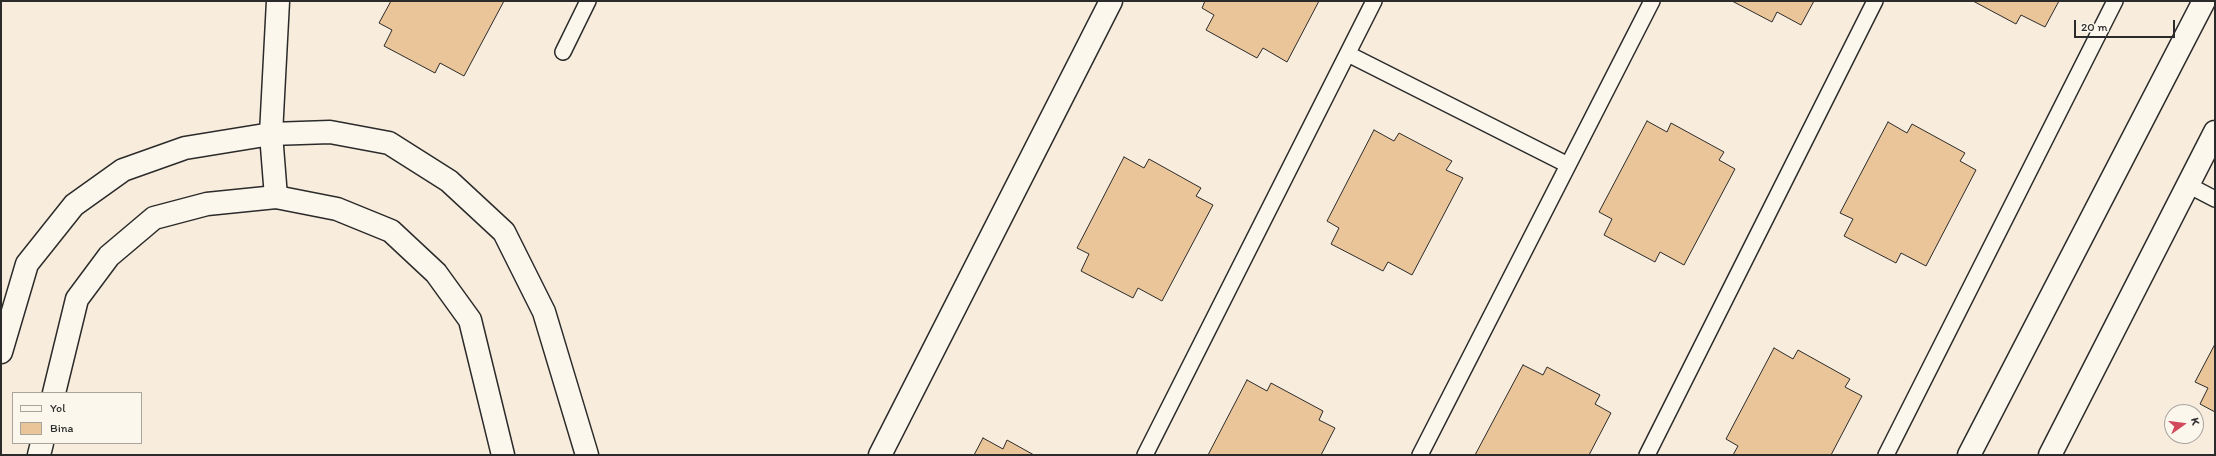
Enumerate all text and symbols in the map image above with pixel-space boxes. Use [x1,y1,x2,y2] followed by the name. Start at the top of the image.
[2076,12,2177,38] scale bar
[2081,20,2108,34] text: 20 m
[12,392,142,444] legend
[50,401,66,415] text: Yol
[2164,404,2204,444] north arrow
[2188,416,2202,426] text: K
[50,421,74,435] text: Bina

